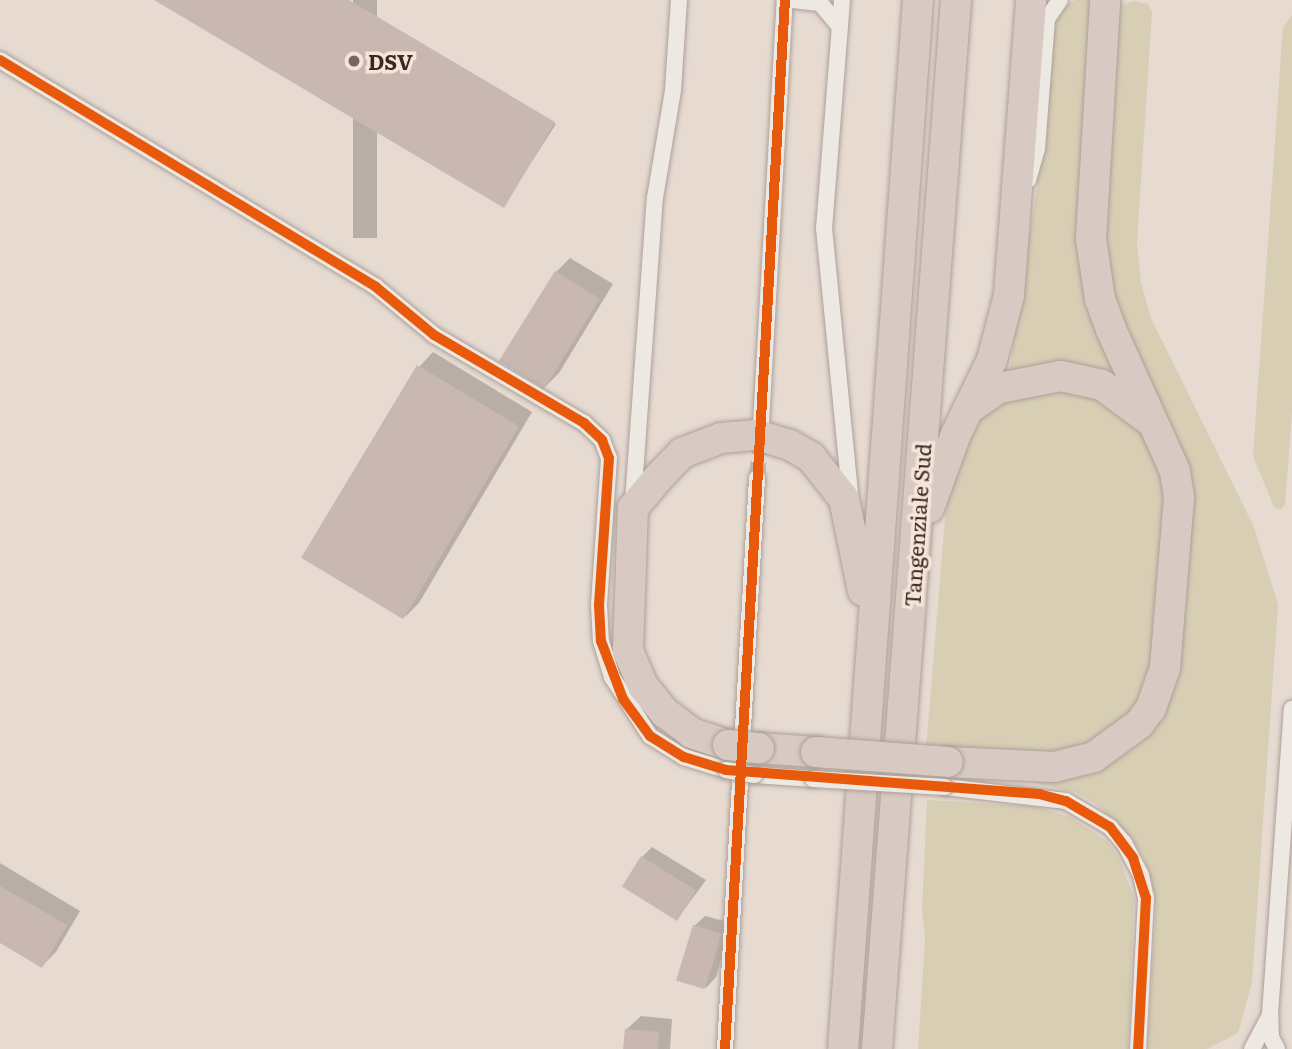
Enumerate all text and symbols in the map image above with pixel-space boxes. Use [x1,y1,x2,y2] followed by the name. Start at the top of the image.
[368,48,413,74] place label: DSV
[346,53,362,69] marker: DSV
[899,442,935,608] street label: Tangenziale Sud

